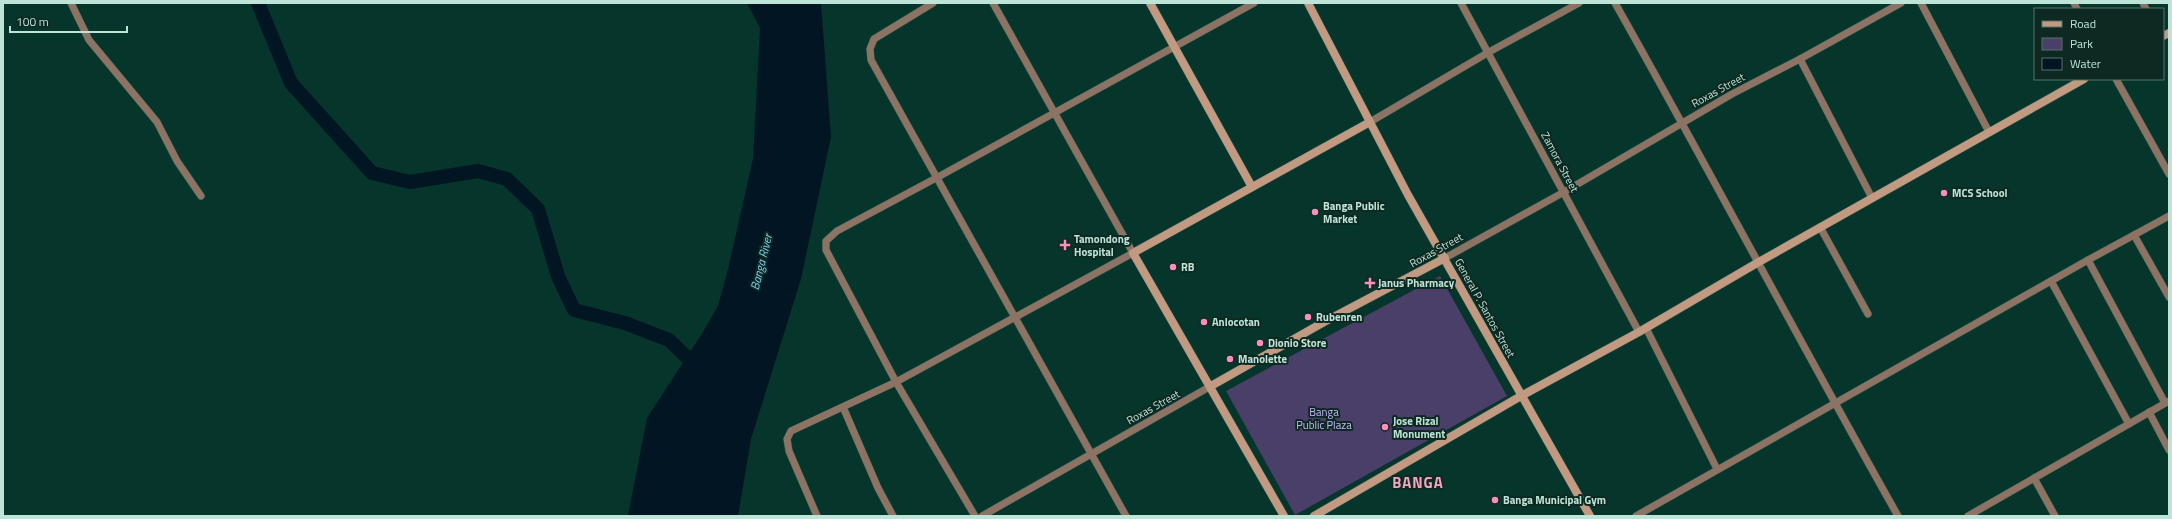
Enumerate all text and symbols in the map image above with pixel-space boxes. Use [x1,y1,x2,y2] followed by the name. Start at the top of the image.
[10,8,127,34] scale bar
[2034,8,2164,80] legend
[16,12,49,31] text: 100 m
[2070,14,2096,33] text: Road
[2070,34,2093,53] text: Park
[2070,54,2101,73] text: Water
[1688,69,1748,111] street label: Roxas Street
[1537,129,1583,195] street label: Zamora Street
[1952,185,2007,201] place label: MCS School
[1939,188,1949,198] marker: MCS School
[1323,198,1385,227] place label: Banga Public Market
[1310,207,1320,217] marker: Banga Public Market
[1406,229,1466,271] street label: Roxas Street
[745,230,778,292] water label: Banga River
[1074,231,1130,260] place label: Tamondong Hospital
[1059,239,1071,251] marker: Tamondong Hospital
[1451,255,1519,361] street label: General P. Santos Street
[1181,259,1195,275] place label: RB
[1168,262,1178,272] marker: RB
[1378,275,1455,291] place label: Janus Pharmacy
[1365,278,1375,288] marker: Janus Pharmacy
[1316,309,1362,325] place label: Rubenren
[1303,312,1313,322] marker: Rubenren
[1212,314,1260,330] place label: Anlocotan
[1199,317,1209,327] marker: Anlocotan
[1268,335,1327,351] place label: Dionio Store
[1255,338,1265,348] marker: Dionio Store
[1238,351,1288,367] place label: Manolette
[1225,354,1235,364] marker: Manolette
[1123,386,1183,428] street label: Roxas Street
[1296,404,1352,433] park label: Banga Public Plaza
[1393,413,1445,442] place label: Jose Rizal Monument
[1380,422,1390,432] marker: Jose Rizal Monument
[1392,471,1444,494] district label: BANGA
[1503,492,1606,508] place label: Banga Municipal Gym
[1490,495,1500,505] marker: Banga Municipal Gym

